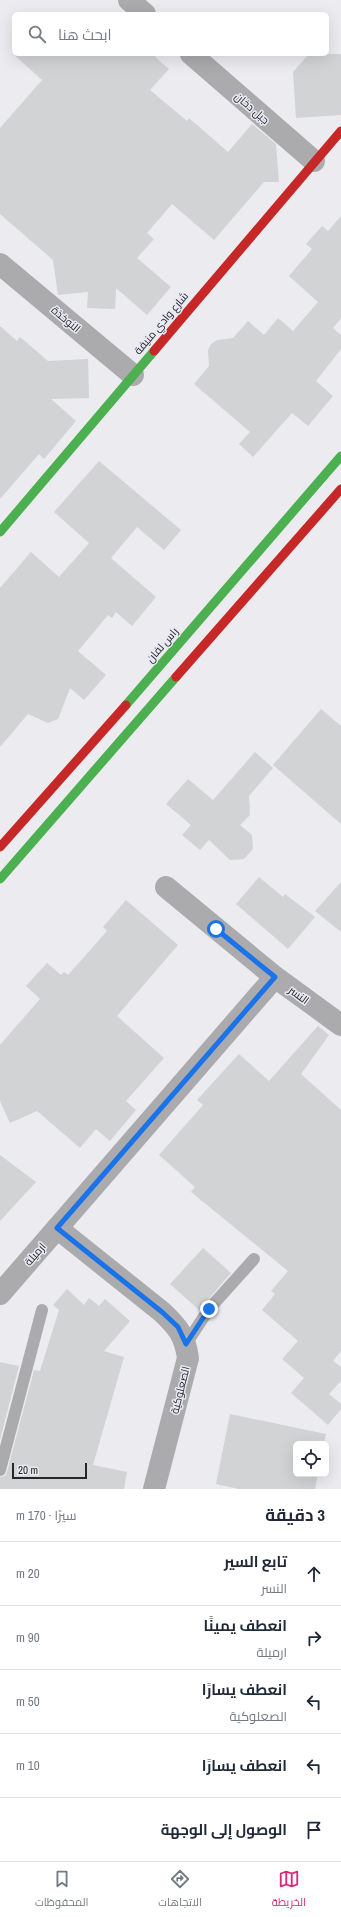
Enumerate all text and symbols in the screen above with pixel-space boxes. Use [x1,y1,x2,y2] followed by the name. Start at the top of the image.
[12,12,329,56] search box
[26,23,48,45] icon: search
[58,24,112,45] text: ابحث هنا
[232,89,272,127] street label: جبل دخان
[131,289,193,358] street label: شارع وادي منيفة
[48,303,84,335] street label: النوخذة
[143,624,181,666] street label: راس لفان
[207,920,225,938] route start
[285,982,312,1007] street label: النسر
[21,1240,49,1268] street label: ارميلة
[200,1300,218,1318] route end
[167,1365,193,1415] street label: الصعلوكية
[293,1441,329,1477] map controls
[293,1441,329,1477] button: locate
[12,1461,87,1480] scale bar
[18,1463,38,1477] text: 20 m
[265,1503,325,1526] text: 3 دقيقة
[16,1507,77,1524] text: سيرًا · 170 m
[224,1551,287,1572] text: تابع السير
[303,1563,325,1585] icon: ahead
[16,1565,40,1582] text: 20 m
[261,1580,287,1597] text: النسر
[204,1615,287,1636] text: انعطف يمينًا
[303,1627,325,1649] icon: right
[16,1629,40,1646] text: 90 m
[256,1644,287,1661] text: ارميلة
[202,1679,287,1700] text: انعطف يسارًا
[303,1691,325,1713] icon: left
[16,1693,40,1710] text: 50 m
[230,1708,287,1725] text: الصعلوكية
[202,1755,287,1776] text: انعطف يسارًا
[303,1755,325,1777] icon: left
[16,1757,40,1774] text: 10 m
[161,1819,287,1840] text: الوصول إلى الوجهة
[303,1819,325,1841] icon: arrive
[35,1868,88,1912] tab: المحفوظات
[158,1868,202,1912] tab: الاتجاهات
[272,1868,306,1912] tab: الخريطة

